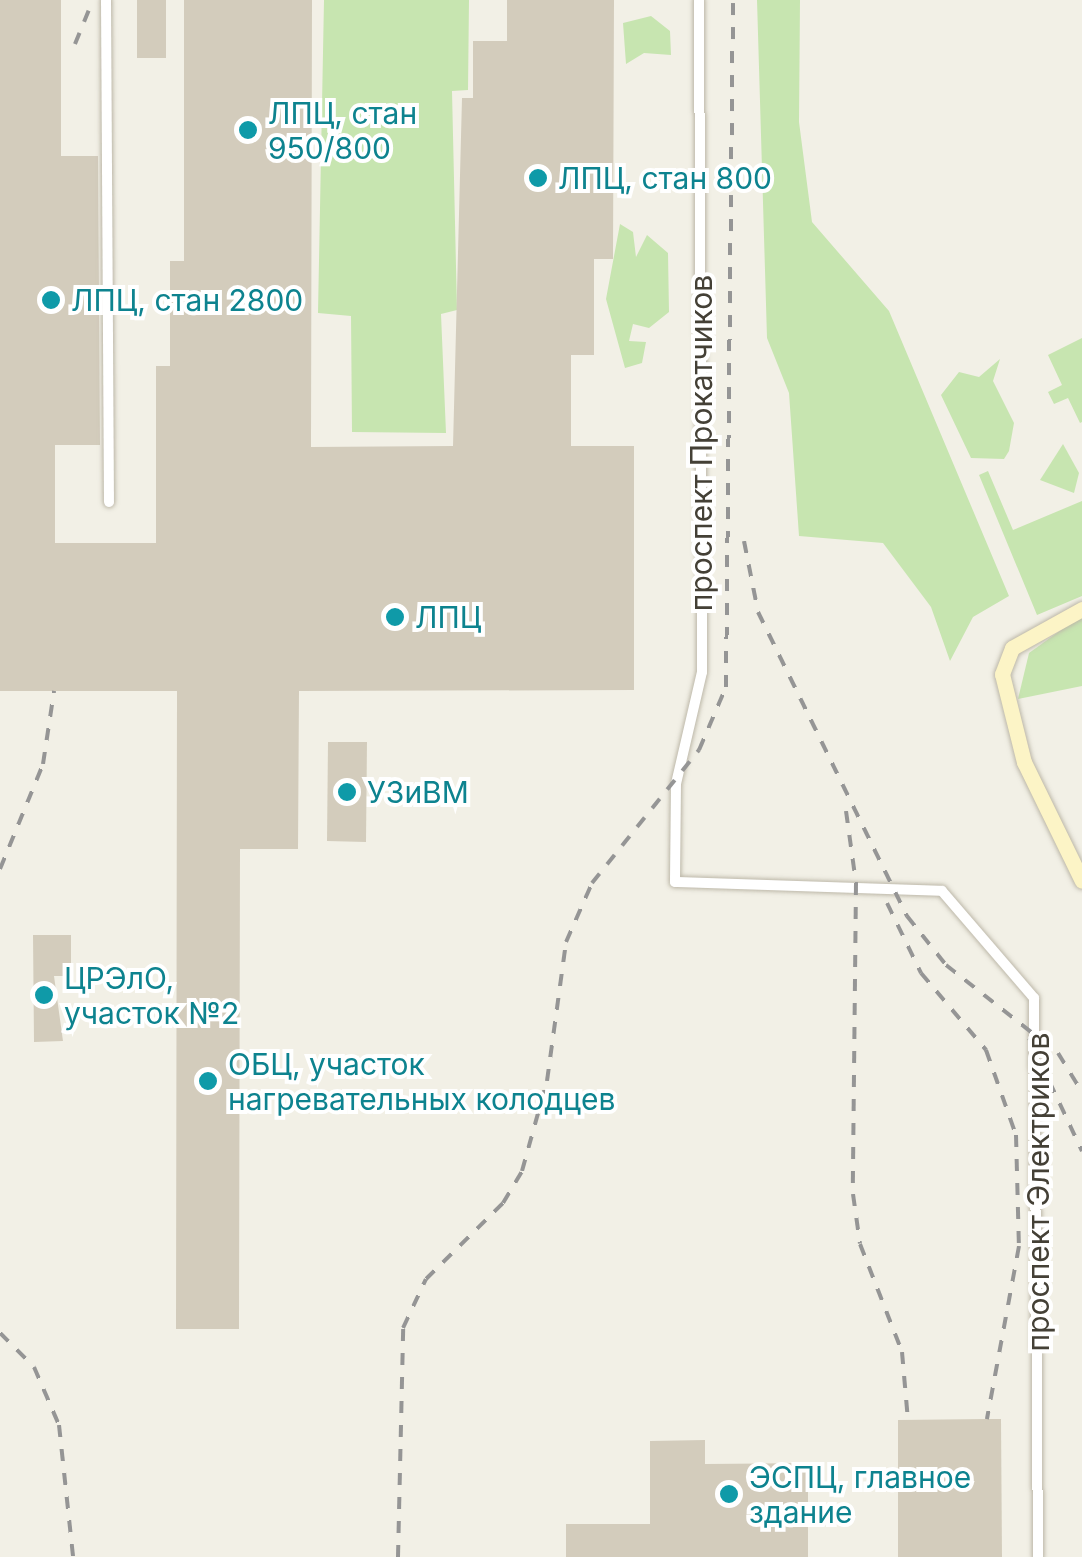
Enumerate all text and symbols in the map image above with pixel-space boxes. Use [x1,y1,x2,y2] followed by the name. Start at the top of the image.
[268,95,417,166] place label: ЛПЦ, стан 950/800
[237,119,259,141] marker: ЛПЦ, стан 950/800
[558,160,772,196] place label: ЛПЦ, стан 800
[527,167,549,189] marker: ЛПЦ, стан 800
[683,275,719,611] street label: проспект Прокатчиков
[71,282,303,318] place label: ЛПЦ, стан 2800
[40,289,62,311] marker: ЛПЦ, стан 2800
[415,599,481,635] place label: ЛПЦ
[384,606,406,628] marker: ЛПЦ
[367,774,469,810] place label: УЗиВМ
[336,781,358,803] marker: УЗиВМ
[64,960,239,1030] place label: ЦРЭлО, участок №2
[33,984,55,1006] marker: ЦРЭлО, участок №2
[1020,1033,1056,1351] street label: проспект Электриков
[228,1046,615,1116] place label: ОБЦ, участок нагревательных колодцев
[197,1070,219,1092] marker: ОБЦ, участок нагревательных колодцев
[749,1459,971,1530] place label: ЭСПЦ, главное здание
[718,1483,740,1505] marker: ЭСПЦ, главное здание

